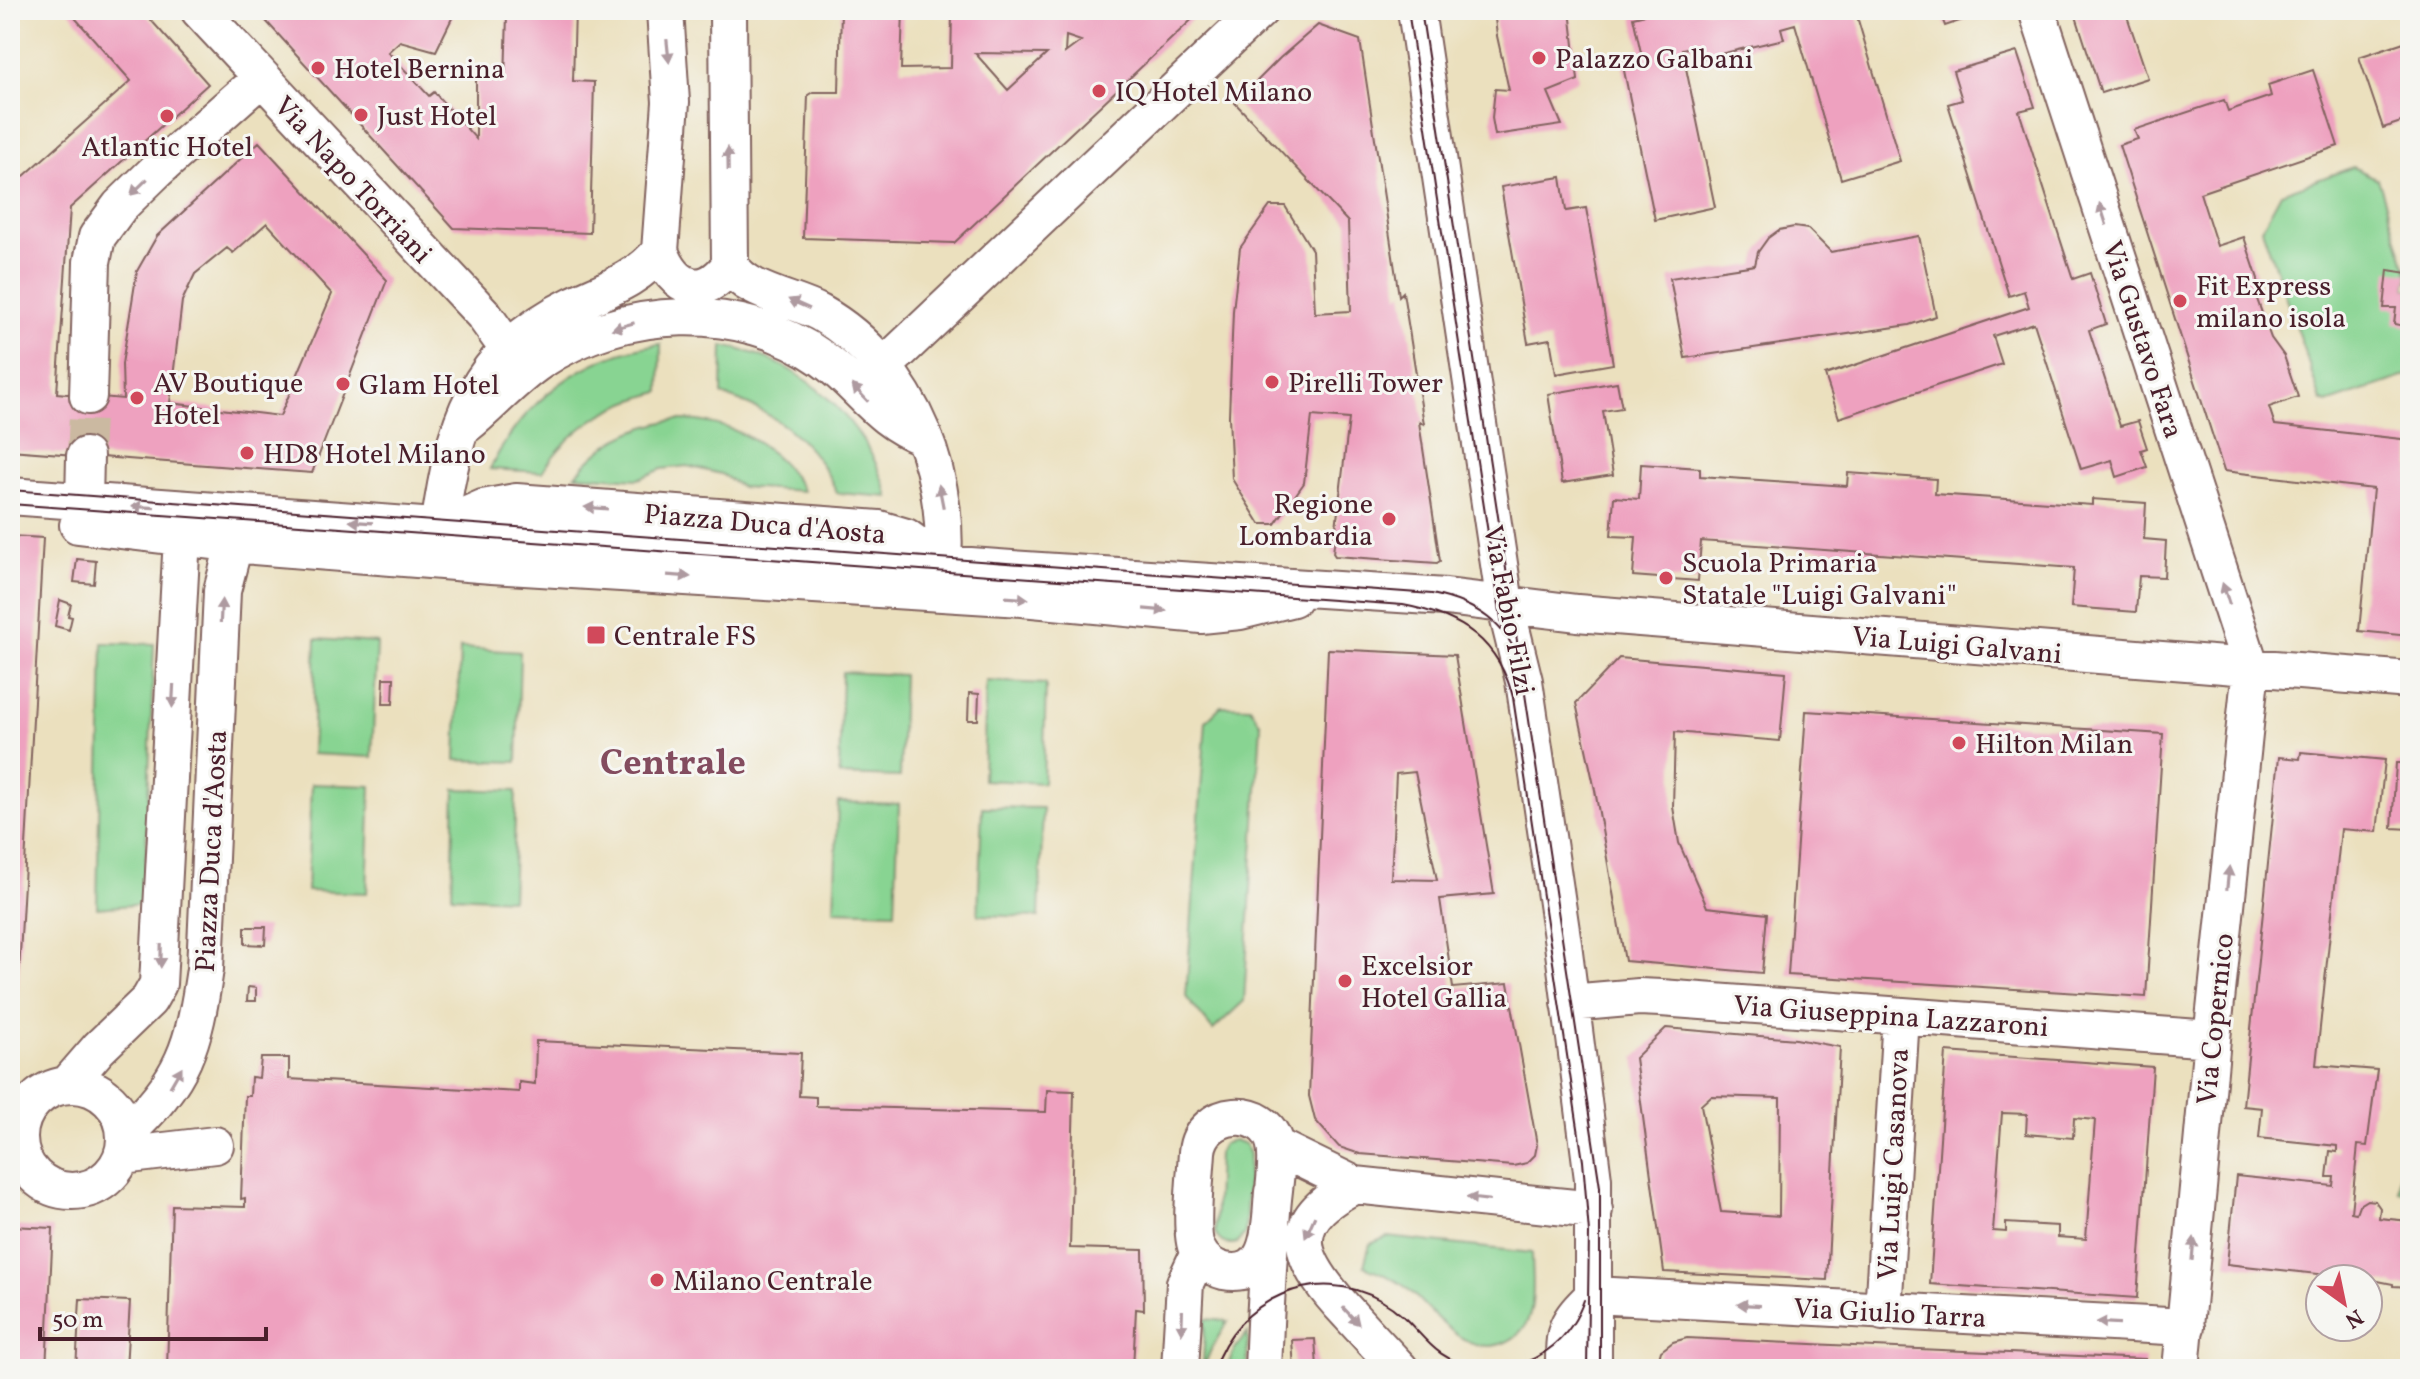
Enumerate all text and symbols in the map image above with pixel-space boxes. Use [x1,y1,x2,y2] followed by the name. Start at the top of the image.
[661,39,674,64] one-way arrow
[1555,41,1753,80] place label: Palazzo Galbani
[1530,49,1548,67] marker: Palazzo Galbani
[334,51,505,90] place label: Hotel Bernina
[309,59,327,77] marker: Hotel Bernina
[1115,74,1312,113] place label: IQ Hotel Milano
[1090,82,1108,100] marker: IQ Hotel Milano
[264,88,440,273] street label: Via Napo Torriani
[377,98,497,137] place label: Just Hotel
[352,106,370,124] marker: Just Hotel
[158,107,176,125] marker: Atlantic Hotel
[81,129,253,168] place label: Atlantic Hotel
[722,146,735,171] one-way arrow
[130,177,149,195] one-way arrow
[2097,201,2109,225] one-way arrow
[2091,236,2192,444] street label: Via Gustavo Fara
[2196,268,2346,339] place label: Fit Express milano isola
[2171,292,2189,310] marker: Fit Express milano isola
[787,297,811,311] one-way arrow
[610,320,634,333] one-way arrow
[153,365,303,436] place label: AV Boutique Hotel
[1288,365,1443,404] place label: Pirelli Tower
[359,367,499,406] place label: Glam Hotel
[1263,373,1281,391] marker: Pirelli Tower
[334,375,352,393] marker: Glam Hotel
[852,384,870,403] one-way arrow
[128,389,146,407] marker: AV Boutique Hotel
[263,436,486,475] place label: HD8 Hotel Milano
[238,444,256,462] marker: HD8 Hotel Milano
[934,483,947,508] one-way arrow
[1238,486,1373,557] place label: Regione Lombardia
[642,495,887,556] street label: Piazza Duca d'Aosta
[130,500,155,513] one-way arrow
[583,501,608,514] one-way arrow
[1380,510,1398,528] marker: Regione Lombardia
[348,515,373,528] one-way arrow
[1472,522,1543,699] street label: Via Fabio Filzi
[1682,545,1957,616] place label: Scuola Primaria Statale "Luigi Galvani"
[1657,569,1675,587] marker: Scuola Primaria Statale "Luigi Galvani"
[667,570,692,583] one-way arrow
[2219,582,2232,606] one-way arrow
[1004,592,1029,605] one-way arrow
[215,598,228,623] one-way arrow
[1143,604,1168,617] one-way arrow
[614,618,756,657] place label: Centrale FS
[1850,618,2063,675] street label: Via Luigi Galvani
[585,624,607,646] marker: Centrale FS
[167,684,180,709] one-way arrow
[1975,726,2133,765] place label: Hilton Milan
[187,729,238,973] street label: Piazza Duca d'Aosta
[1950,734,1968,752] marker: Hilton Milan
[600,740,746,790] district label: Centrale
[2222,865,2235,890] one-way arrow
[2188,931,2245,1107] street label: Via Copernico
[154,944,167,969] one-way arrow
[1361,948,1507,1019] place label: Excelsior Hotel Gallia
[1336,972,1354,990] marker: Excelsior Hotel Gallia
[1732,987,2050,1048] street label: Via Giuseppina Lazzaroni
[1869,1047,1920,1281] street label: Via Luigi Casanova
[169,1066,183,1088] one-way arrow
[1465,1192,1490,1205] one-way arrow
[1303,1216,1316,1239] one-way arrow
[2187,1236,2200,1261] one-way arrow
[673,1263,872,1302] place label: Milano Centrale
[2304,1263,2384,1343] north arrow
[648,1271,666,1289] marker: Milano Centrale
[1792,1290,1987,1339] street label: Via Giulio Tarra
[40,1291,266,1341] scale bar
[1736,1298,1761,1311] one-way arrow
[2338,1300,2369,1335] text: N
[52,1304,104,1338] text: 50 m
[1341,1306,1359,1325] one-way arrow
[1176,1310,1189,1335] one-way arrow
[2095,1316,2120,1329] one-way arrow

